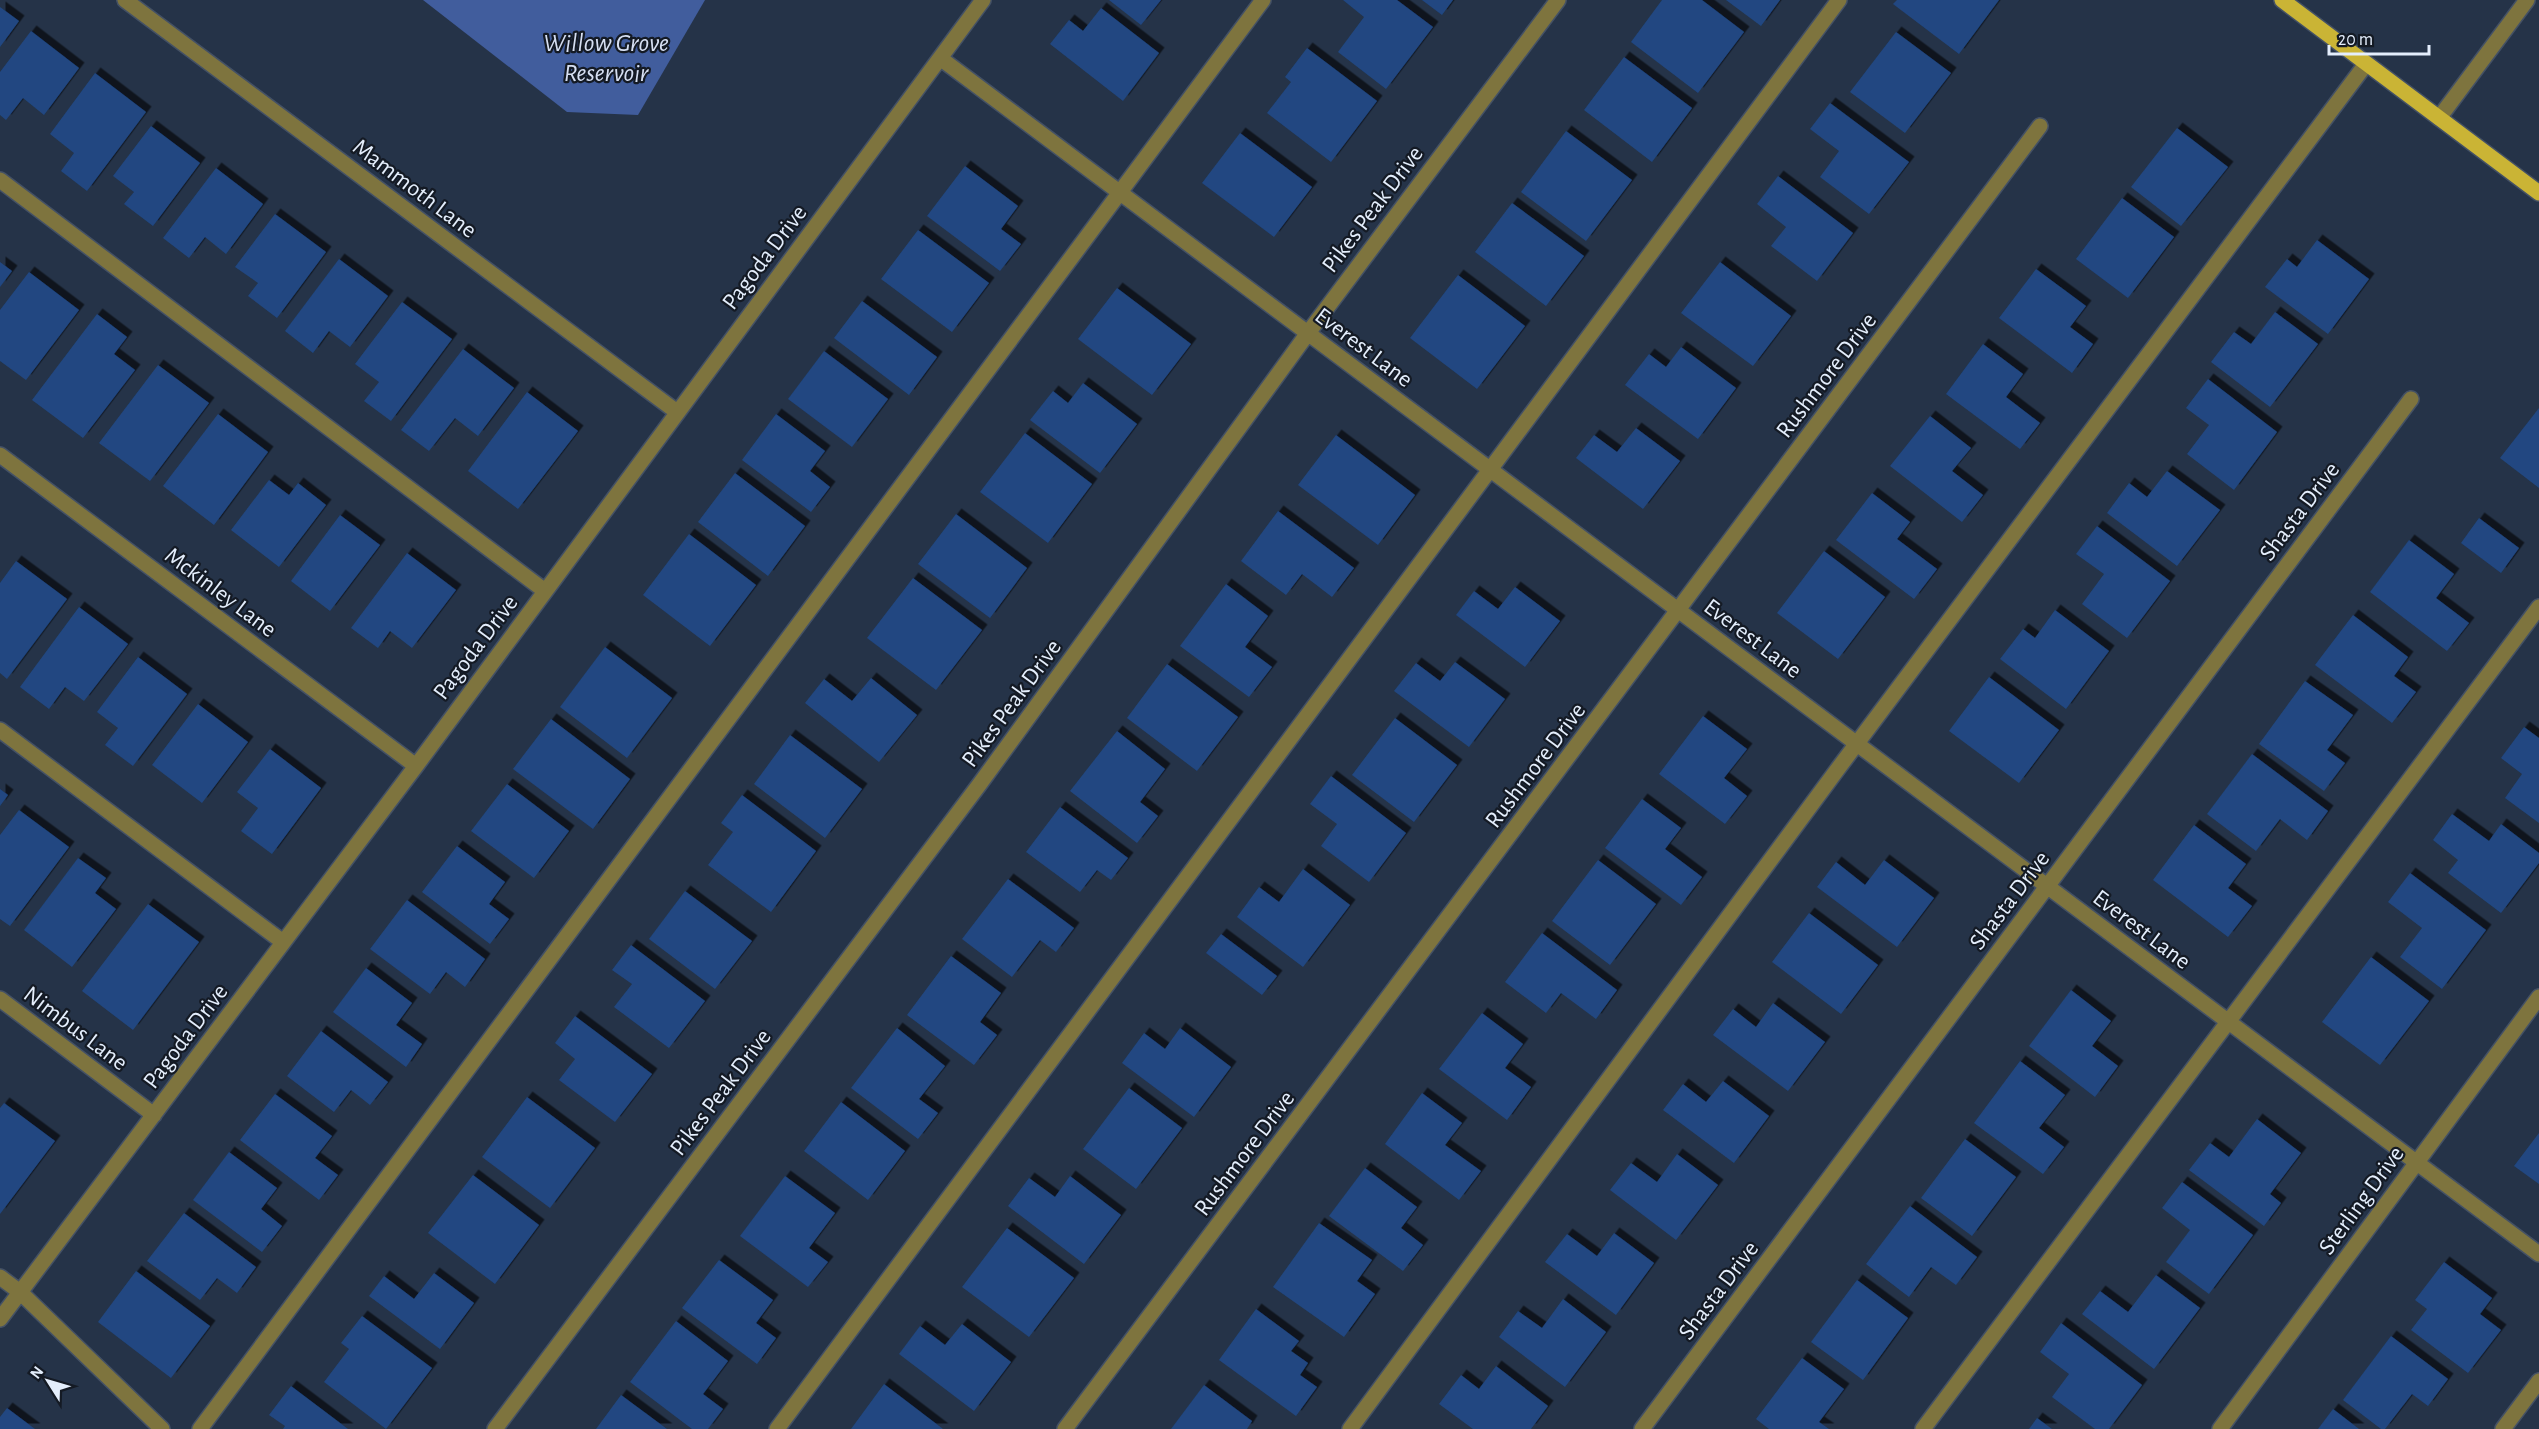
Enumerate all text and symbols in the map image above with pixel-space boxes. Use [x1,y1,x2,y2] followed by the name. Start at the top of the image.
[2329,18,2430,56] scale bar
[543,30,669,86] water label: Willow Grove Reservoir
[2338,31,2373,49] text: 20 m
[348,135,481,243] street label: Mammoth Lane
[1318,142,1428,277] street label: Pikes Peak Drive
[718,201,812,314] street label: Pagoda Drive
[1310,304,1417,392] street label: Everest Lane
[1772,309,1881,443] street label: Rushmore Drive
[2255,458,2344,565] street label: Shasta Drive
[160,543,280,642] street label: Mckinley Lane
[429,591,523,704] street label: Pagoda Drive
[1699,595,1806,683] street label: Everest Lane
[958,635,1066,772] street label: Pikes Peak Drive
[1481,699,1590,833] street label: Rushmore Drive
[1965,847,2054,954] street label: Shasta Drive
[2088,886,2195,974] street label: Everest Lane
[139,980,233,1093] street label: Pagoda Drive
[19,982,132,1075] street label: Nimbus Lane
[666,1025,776,1160] street label: Pikes Peak Drive
[1190,1087,1299,1221] street label: Rushmore Drive
[2315,1142,2409,1259] street label: Sterling Drive
[1674,1237,1763,1344] street label: Shasta Drive
[18,1351,78,1411] north arrow
[27,1363,47,1382] text: N

